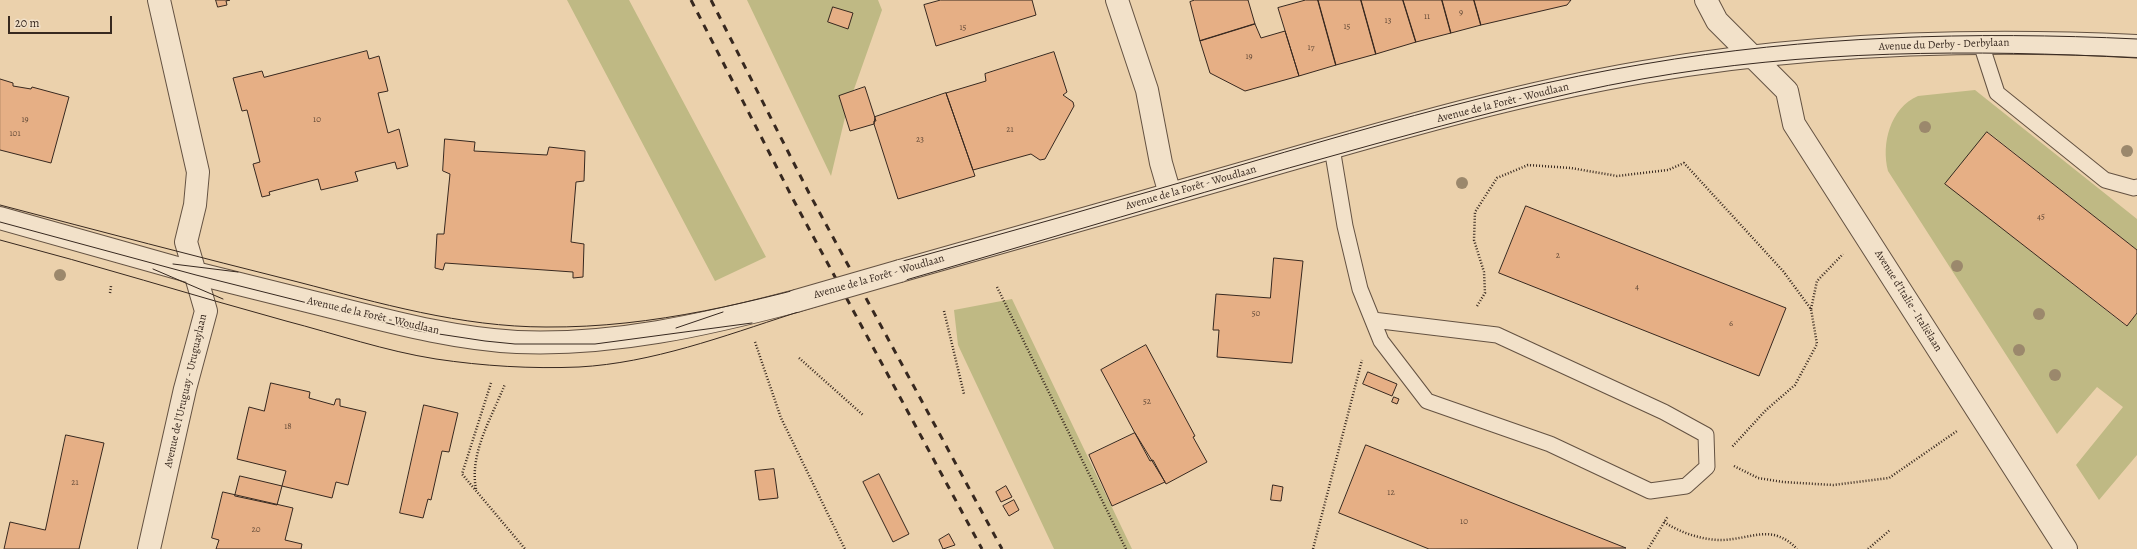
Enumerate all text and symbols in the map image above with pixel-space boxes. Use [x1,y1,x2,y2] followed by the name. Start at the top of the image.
[10,8,114,34] scale bar
[1459,8,1463,18] house number: 9
[1424,12,1430,22] house number: 11
[15,15,39,31] text: 20 m
[1385,16,1391,26] house number: 13
[1344,22,1350,32] house number: 15
[960,23,966,33] house number: 15
[1878,36,2010,54] street label: Avenue du Derby - Derbylaan
[1308,43,1314,53] house number: 17
[1245,52,1253,62] house number: 19
[1436,80,1570,126] street label: Avenue de la Forêt - Woudlaan
[21,115,29,125] house number: 19
[313,115,321,125] house number: 10
[1006,125,1014,135] house number: 21
[10,129,20,139] house number: 101
[916,135,924,145] house number: 23
[1124,163,1258,213] street label: Avenue de la Forêt - Woudlaan
[2037,212,2045,222] house number: 45
[1871,248,1945,354] street label: Avenue d'Italie - Italiëlaan
[1556,251,1560,261] house number: 2
[812,252,946,302] street label: Avenue de la Forêt - Woudlaan
[1635,282,1639,292] house number: 4
[306,294,440,338] street label: Avenue de la Forêt - Woudlaan
[1252,309,1260,319] house number: 50
[162,313,210,469] street label: Avenue de l'Uruguay - Uruguaylaan
[1729,319,1733,329] house number: 6
[1143,397,1151,407] house number: 52
[284,422,292,432] house number: 18
[71,478,79,488] house number: 21
[1387,488,1395,498] house number: 12
[1460,517,1468,527] house number: 10
[251,525,261,535] house number: 20

